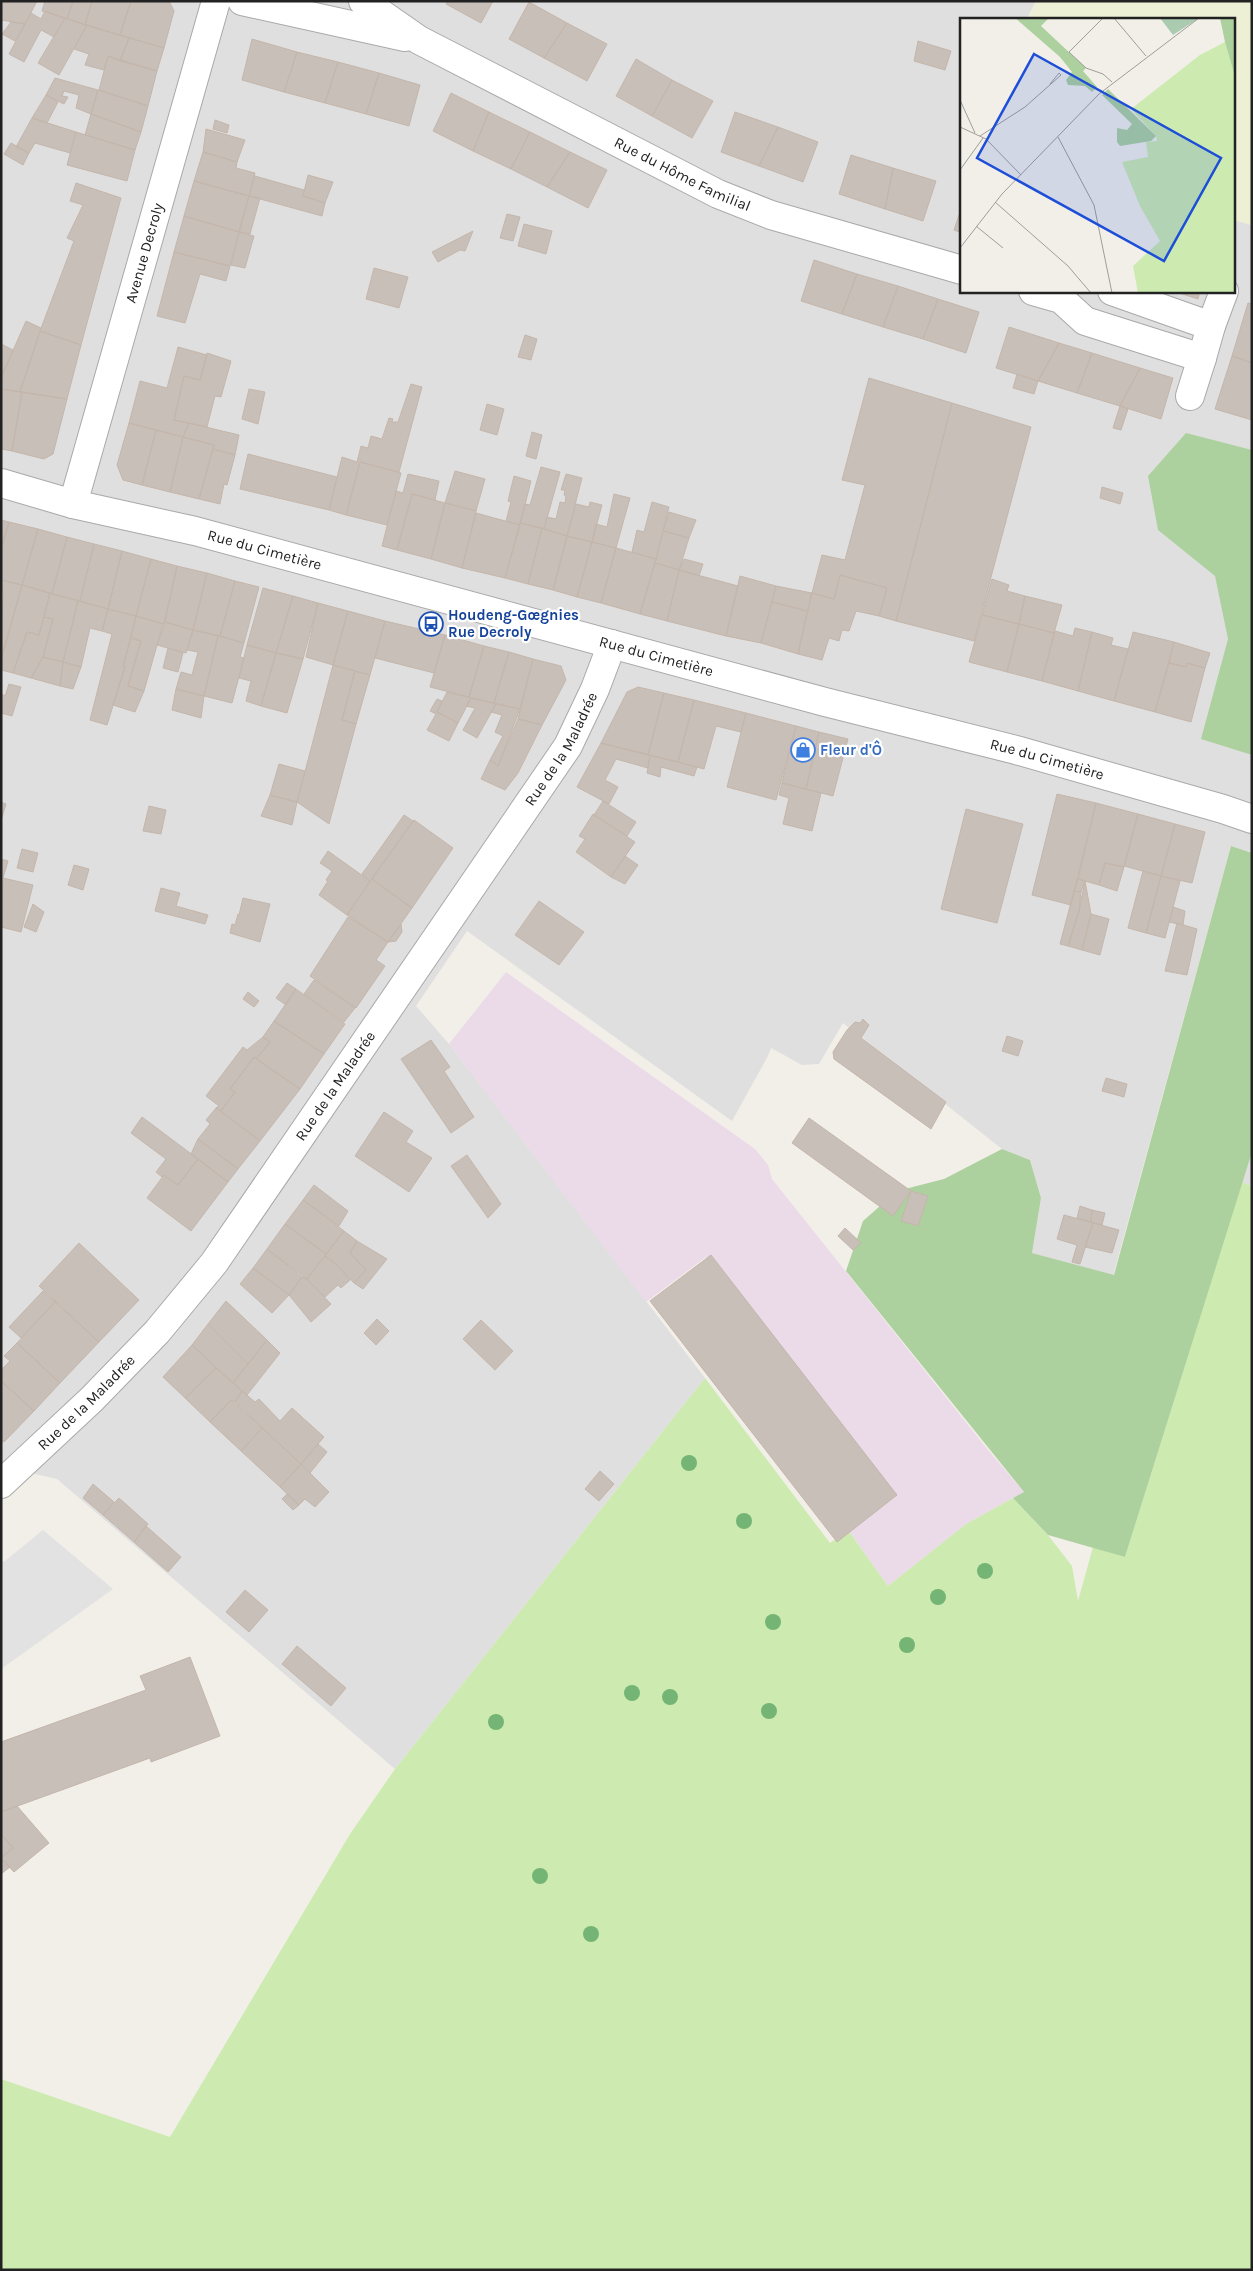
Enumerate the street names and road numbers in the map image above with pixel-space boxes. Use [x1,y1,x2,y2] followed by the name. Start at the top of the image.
[611,133,753,215] street label: Rue du Hôme Familial
[122,201,167,305] street label: Avenue Decroly
[205,526,324,574] street label: Rue du Cimetière
[597,632,715,680] street label: Rue du Cimetière
[521,689,601,809] street label: Rue de la Maladrée
[988,735,1106,784] street label: Rue du Cimetière
[291,1028,379,1144] street label: Rue de la Maladrée
[34,1351,139,1454] street label: Rue de la Maladrée

